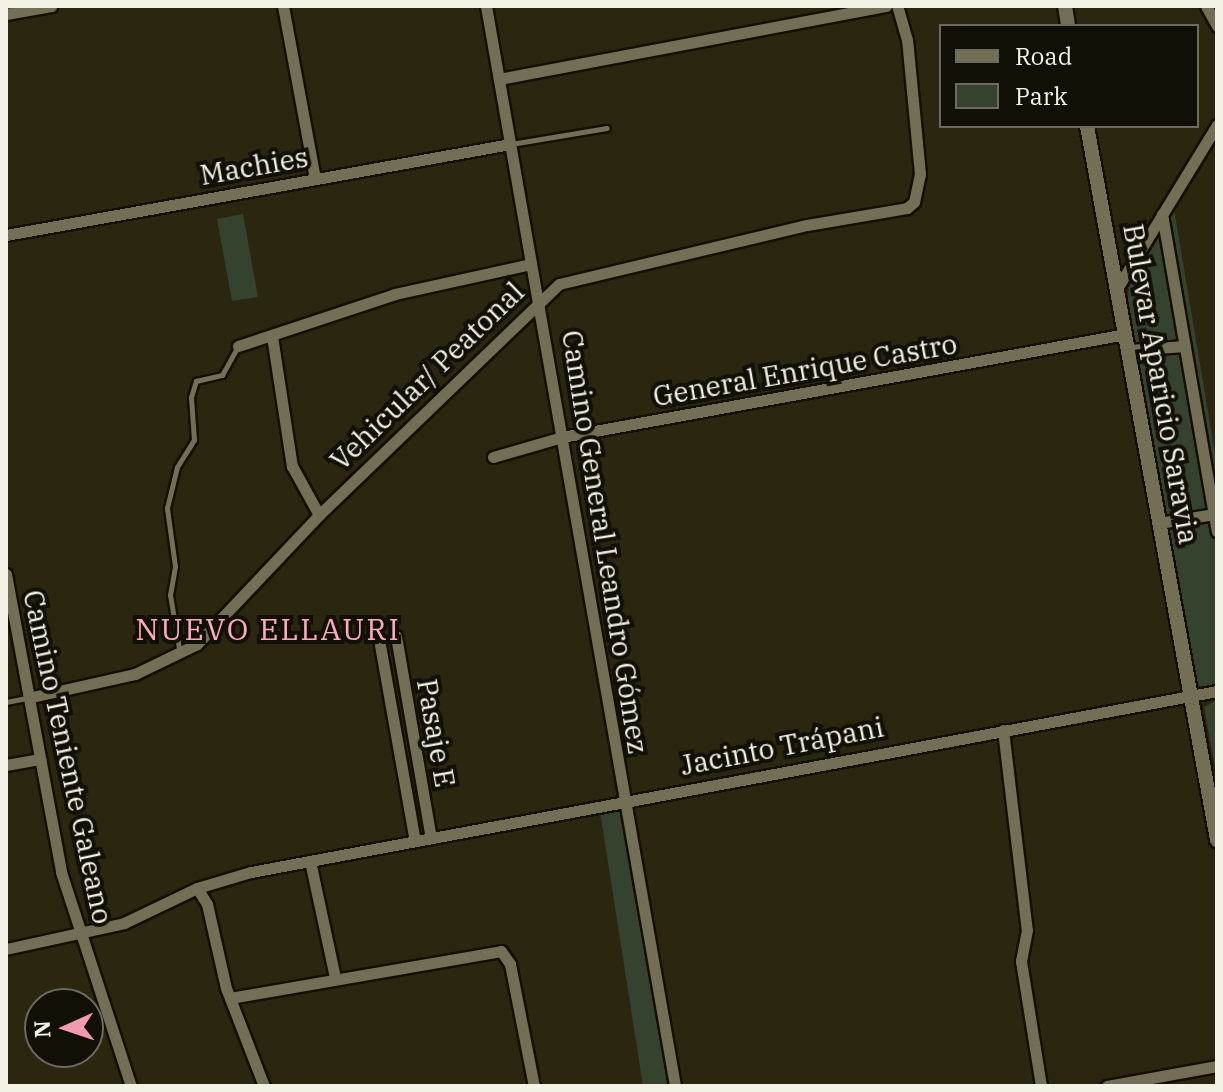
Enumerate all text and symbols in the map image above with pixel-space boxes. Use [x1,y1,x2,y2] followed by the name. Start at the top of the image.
[939,24,1199,128] legend
[1015,40,1072,72] text: Road
[1015,80,1067,112] text: Park
[197,140,311,192] street label: Machies
[1116,221,1206,547] street label: Bulevar Aparicio Saravia
[323,275,531,477] street label: Vehicular/ Peatonal
[650,327,960,413] street label: General Enrique Castro
[555,328,655,756] street label: Camino General Leandro Gómez
[16,587,120,927] street label: Camino Teniente Galeano
[135,611,401,647] district label: NUEVO ELLAURI
[410,676,462,790] street label: Pasaje E
[678,710,886,782] street label: Jacinto Trápani
[24,988,104,1068] north arrow
[27,1020,56,1039] text: N

